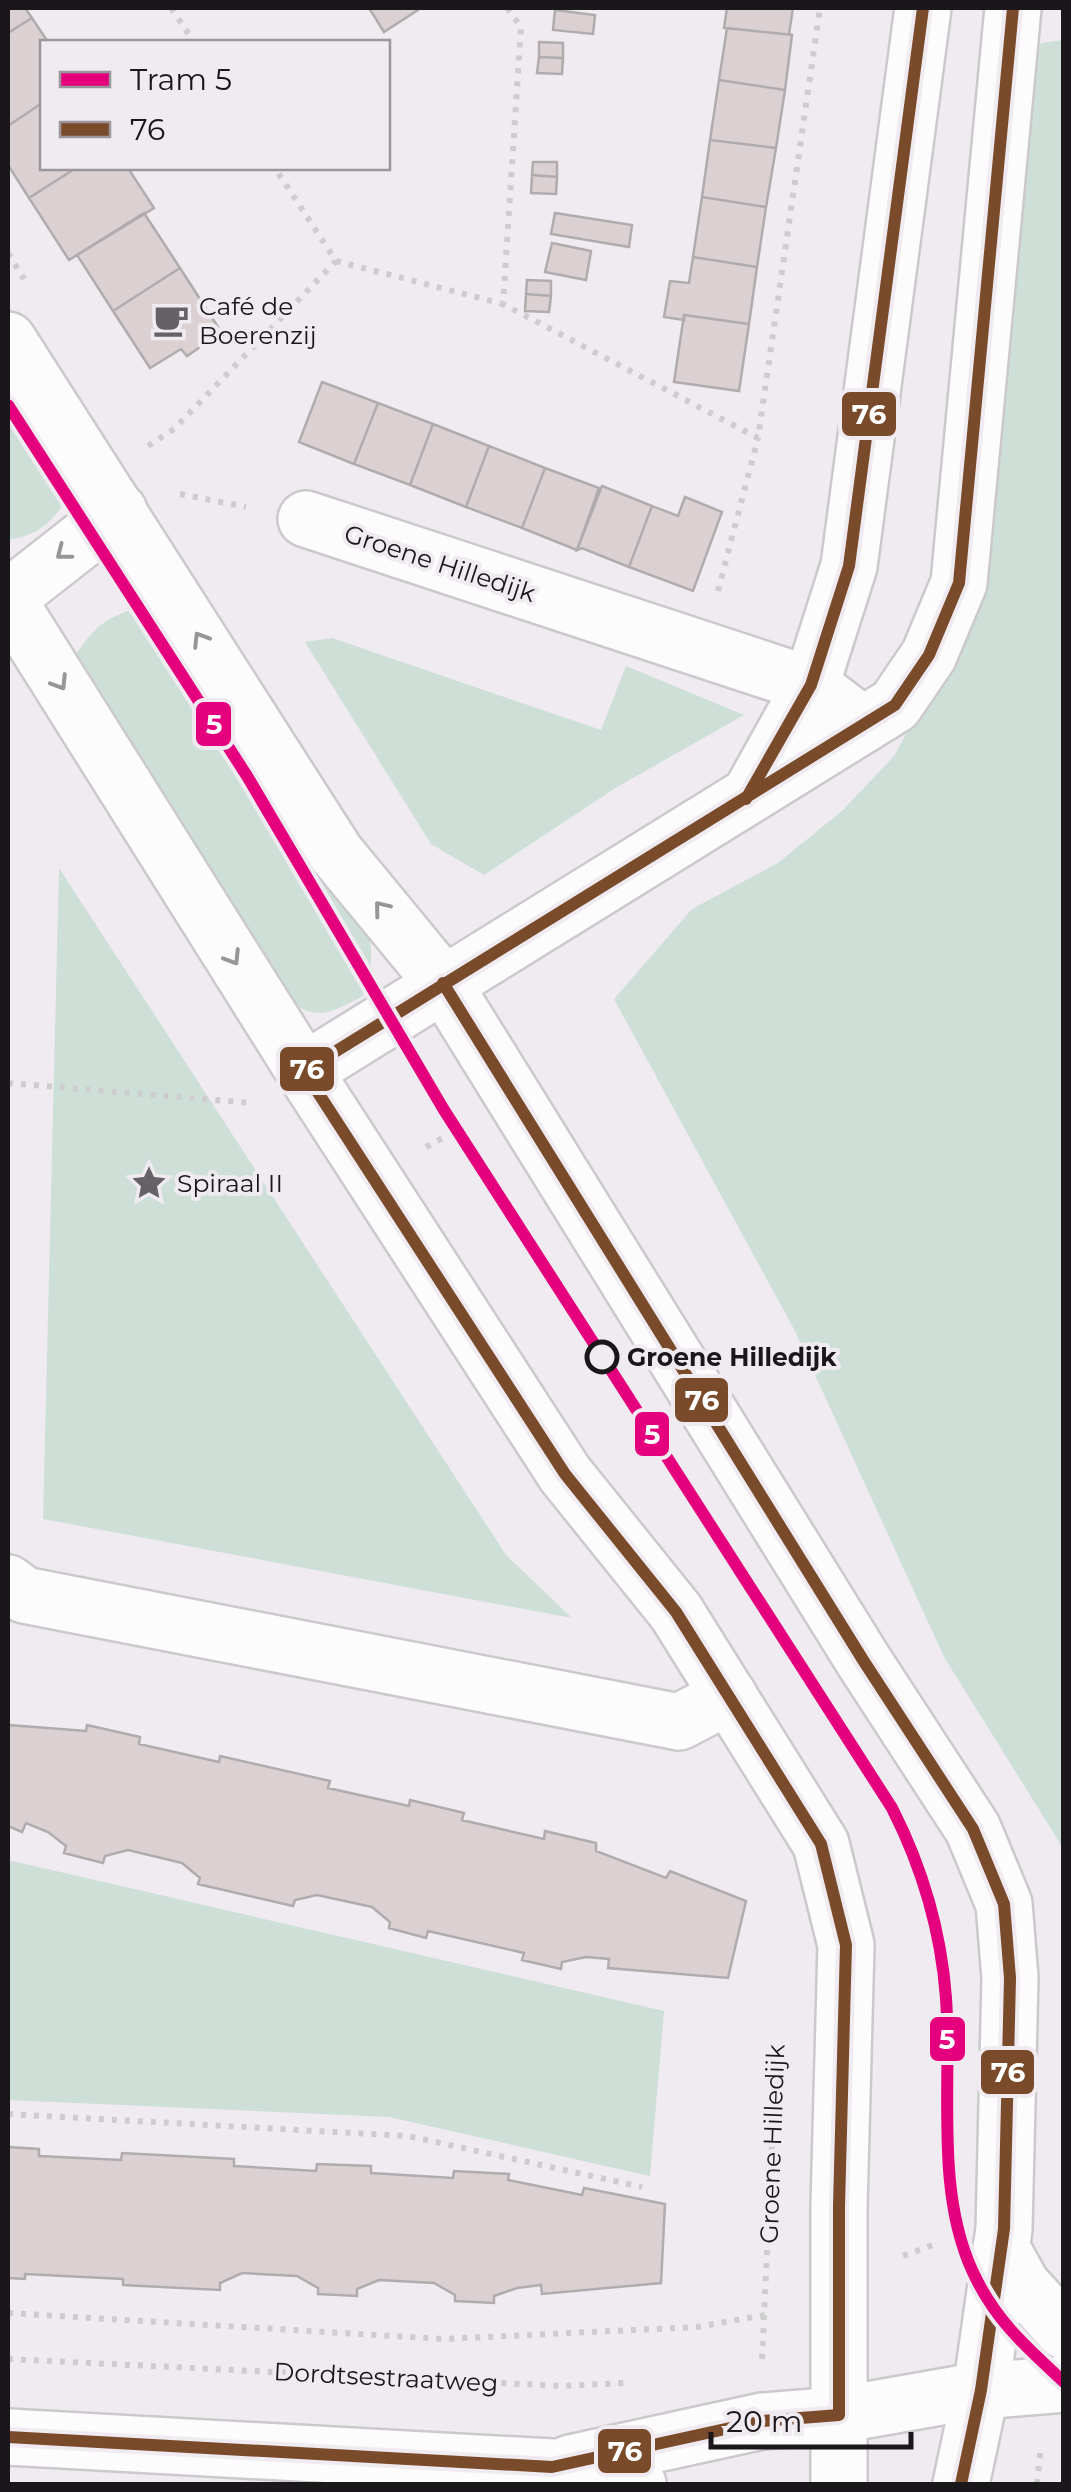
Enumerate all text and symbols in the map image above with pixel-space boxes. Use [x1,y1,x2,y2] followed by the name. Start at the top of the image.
[40,40,390,170] legend
[130,61,232,98] text: Tram 5
[130,111,165,148] text: 76
[199,291,317,350] place label: Café de Boerenzij
[152,301,190,339] cafe icon: Café de Boerenzij
[840,390,898,438] line badge: 76
[852,397,886,431] text: 76
[341,518,540,608] street label: Groene Hilledijk
[56,542,74,559] one-way arrow
[193,631,212,649] one-way arrow
[47,672,66,690] one-way arrow
[194,700,233,748] line badge: 5
[206,707,222,741] text: 5
[375,901,393,919] one-way arrow
[221,947,240,965] one-way arrow
[278,1045,336,1093] line badge: 76
[290,1052,324,1086] text: 76
[130,1164,168,1202] place icon: Spiraal II
[177,1168,283,1198] place label: Spiraal II
[586,1341,618,1373] marker: Groene Hilledijk
[627,1342,837,1372] place label: Groene Hilledijk
[673,1376,730,1424] line badge: 76
[685,1383,719,1417] text: 76
[633,1410,671,1458] line badge: 5
[644,1417,660,1451] text: 5
[928,2015,967,2063] line badge: 5
[939,2022,955,2056] text: 5
[754,2044,790,2244] street label: Groene Hilledijk
[979,2048,1036,2096] line badge: 76
[991,2055,1025,2089] text: 76
[273,2356,499,2398] street label: Dordtsestraatweg
[711,2387,911,2449] scale bar
[726,2403,803,2440] text: 20 m
[596,2427,653,2475] line badge: 76
[608,2434,642,2468] text: 76

